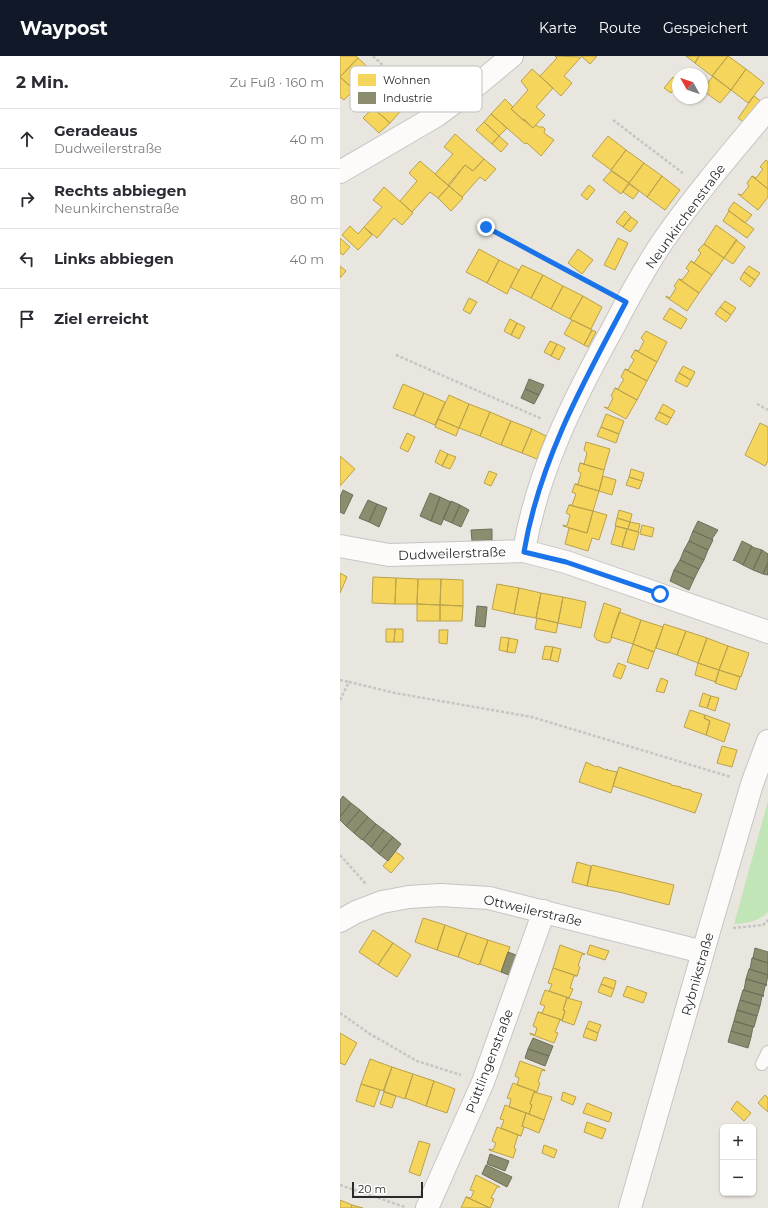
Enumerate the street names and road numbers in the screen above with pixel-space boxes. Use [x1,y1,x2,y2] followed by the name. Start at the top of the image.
[642,160,728,271] street label: Neunkirchenstraße
[398,543,506,563] street label: Dudweilerstraße
[482,891,584,929] street label: Ottweilerstraße
[678,931,717,1017] street label: Rybnikstraße
[462,1007,516,1115] street label: Püttlingenstraße

